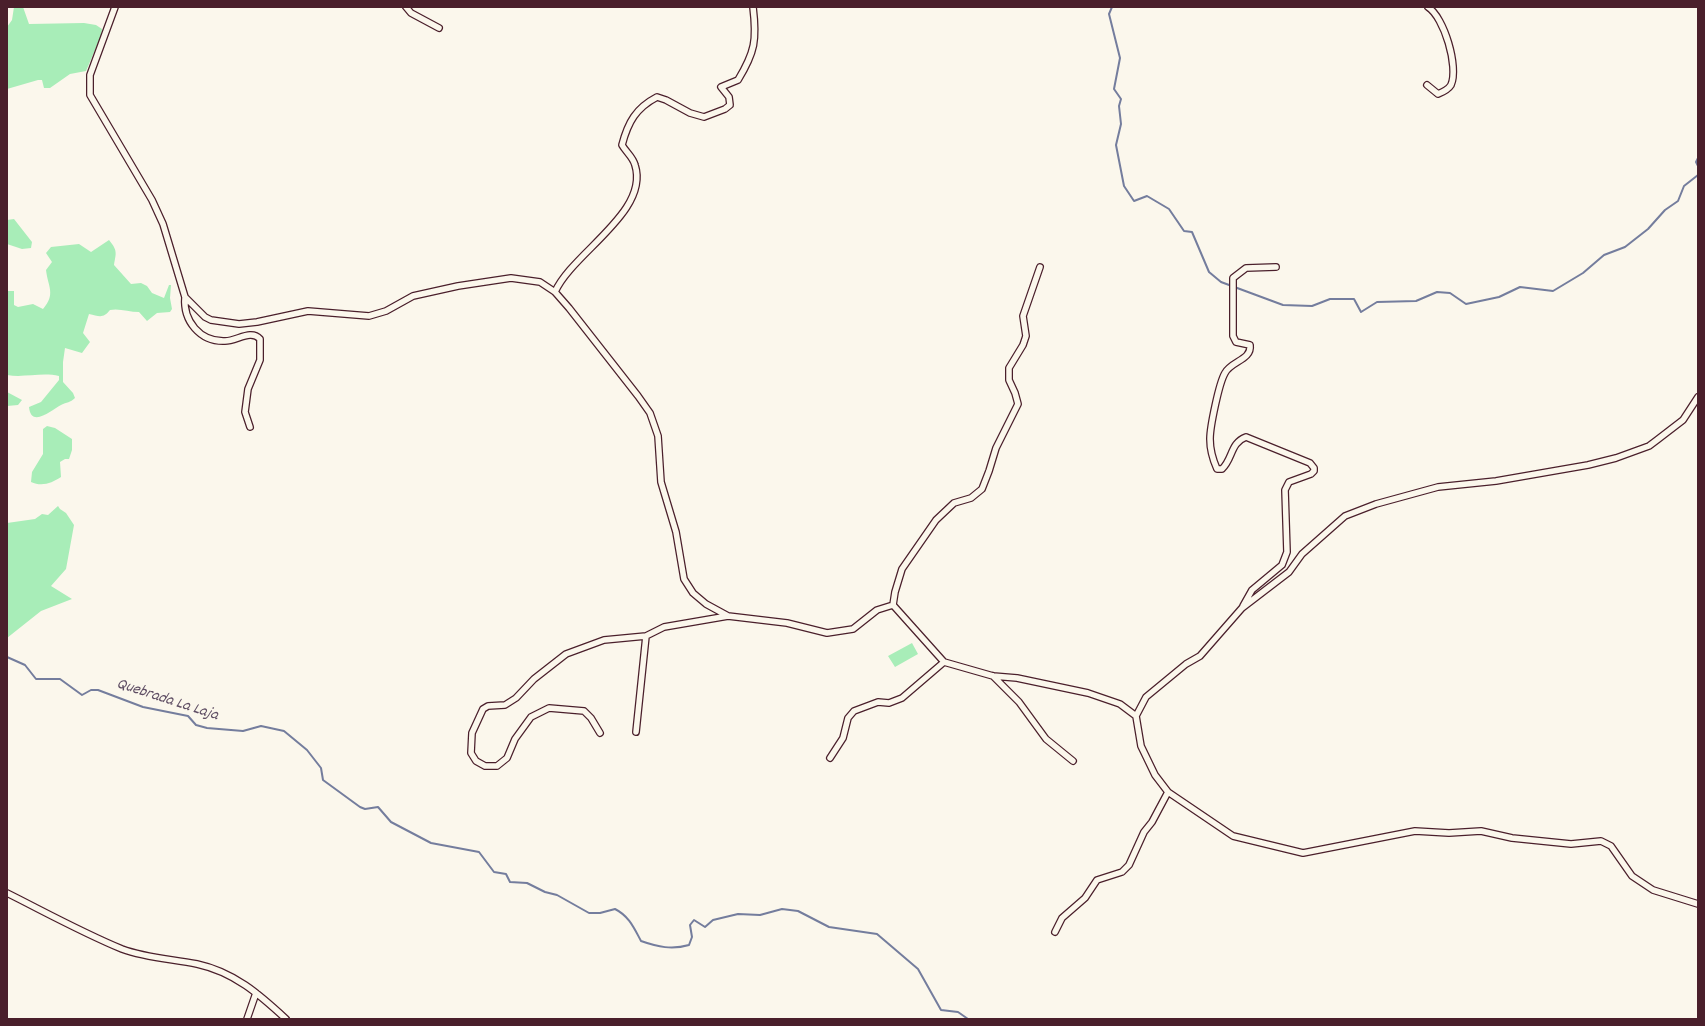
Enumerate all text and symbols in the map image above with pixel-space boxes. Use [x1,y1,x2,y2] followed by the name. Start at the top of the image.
[114,676,220,726] water label: Quebrada La Laja

